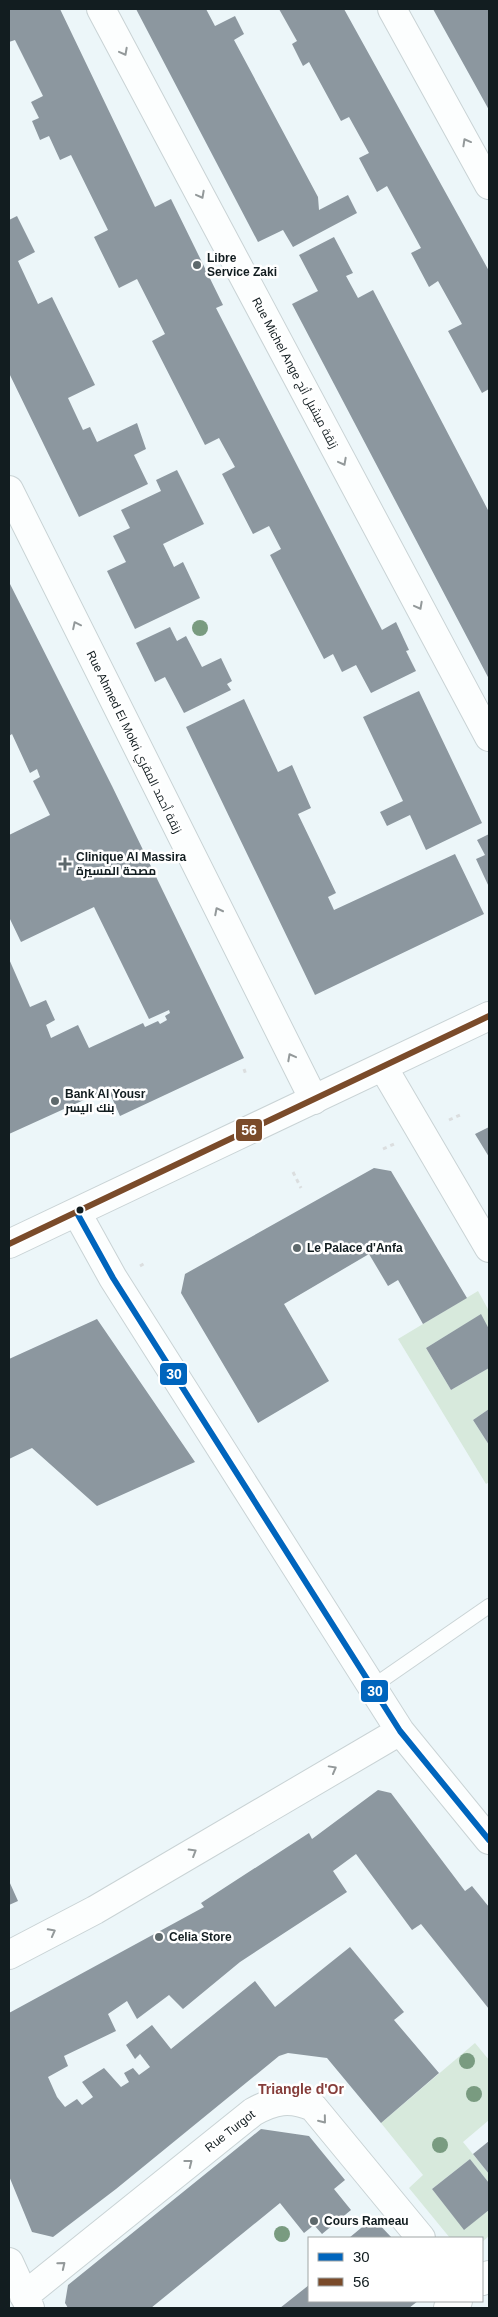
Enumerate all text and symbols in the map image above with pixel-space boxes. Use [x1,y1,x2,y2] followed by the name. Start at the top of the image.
[118,47,128,56] one-way arrow
[462,138,472,147] one-way arrow
[195,190,205,199] one-way arrow
[207,251,277,279] place label: Libre Service Zaki
[191,259,203,271] marker: Libre Service Zaki
[248,295,342,451] street label: Rue Michel Ange زنقة ميشبل أنج
[337,457,347,466] one-way arrow
[413,600,423,609] one-way arrow
[72,621,82,630] one-way arrow
[81,648,185,837] street label: Rue Ahmed El Mokri زنقة أحمد المقري
[76,850,187,879] place label: Clinique Al Massira مصحة المسيرة
[58,857,72,871] marker: Clinique Al Massira مصحة المسيرة
[214,907,224,916] one-way arrow
[287,1053,297,1062] one-way arrow
[64,1087,146,1116] place label: Bank Al Yousr بنك اليسر
[49,1095,61,1107] marker: Bank Al Yousr بنك اليسر
[235,1118,263,1142] line badge: 56
[241,1122,257,1138] text: 56
[75,1205,85,1215] unlabelled marker
[307,1241,403,1255] place label: Le Palace d'Anfa
[291,1242,303,1254] marker: Le Palace d'Anfa
[159,1362,188,1386] line badge: 30
[166,1366,182,1382] text: 30
[360,1679,389,1703] line badge: 30
[367,1683,383,1699] text: 30
[327,1766,336,1776] one-way arrow
[187,1848,196,1858] one-way arrow
[47,1929,56,1939] one-way arrow
[169,1930,232,1944] place label: Celia Store
[153,1931,165,1943] marker: Celia Store
[258,2081,344,2097] district label: Triangle d'Or
[202,2107,258,2155] street label: Rue Turgot
[318,2114,326,2123] one-way arrow
[183,2160,192,2169] one-way arrow
[324,2214,409,2228] place label: Cours Rameau
[308,2215,320,2227] marker: Cours Rameau
[308,2237,483,2302] legend
[353,2248,370,2265] text: 30
[56,2262,66,2271] one-way arrow
[353,2273,370,2290] text: 56

